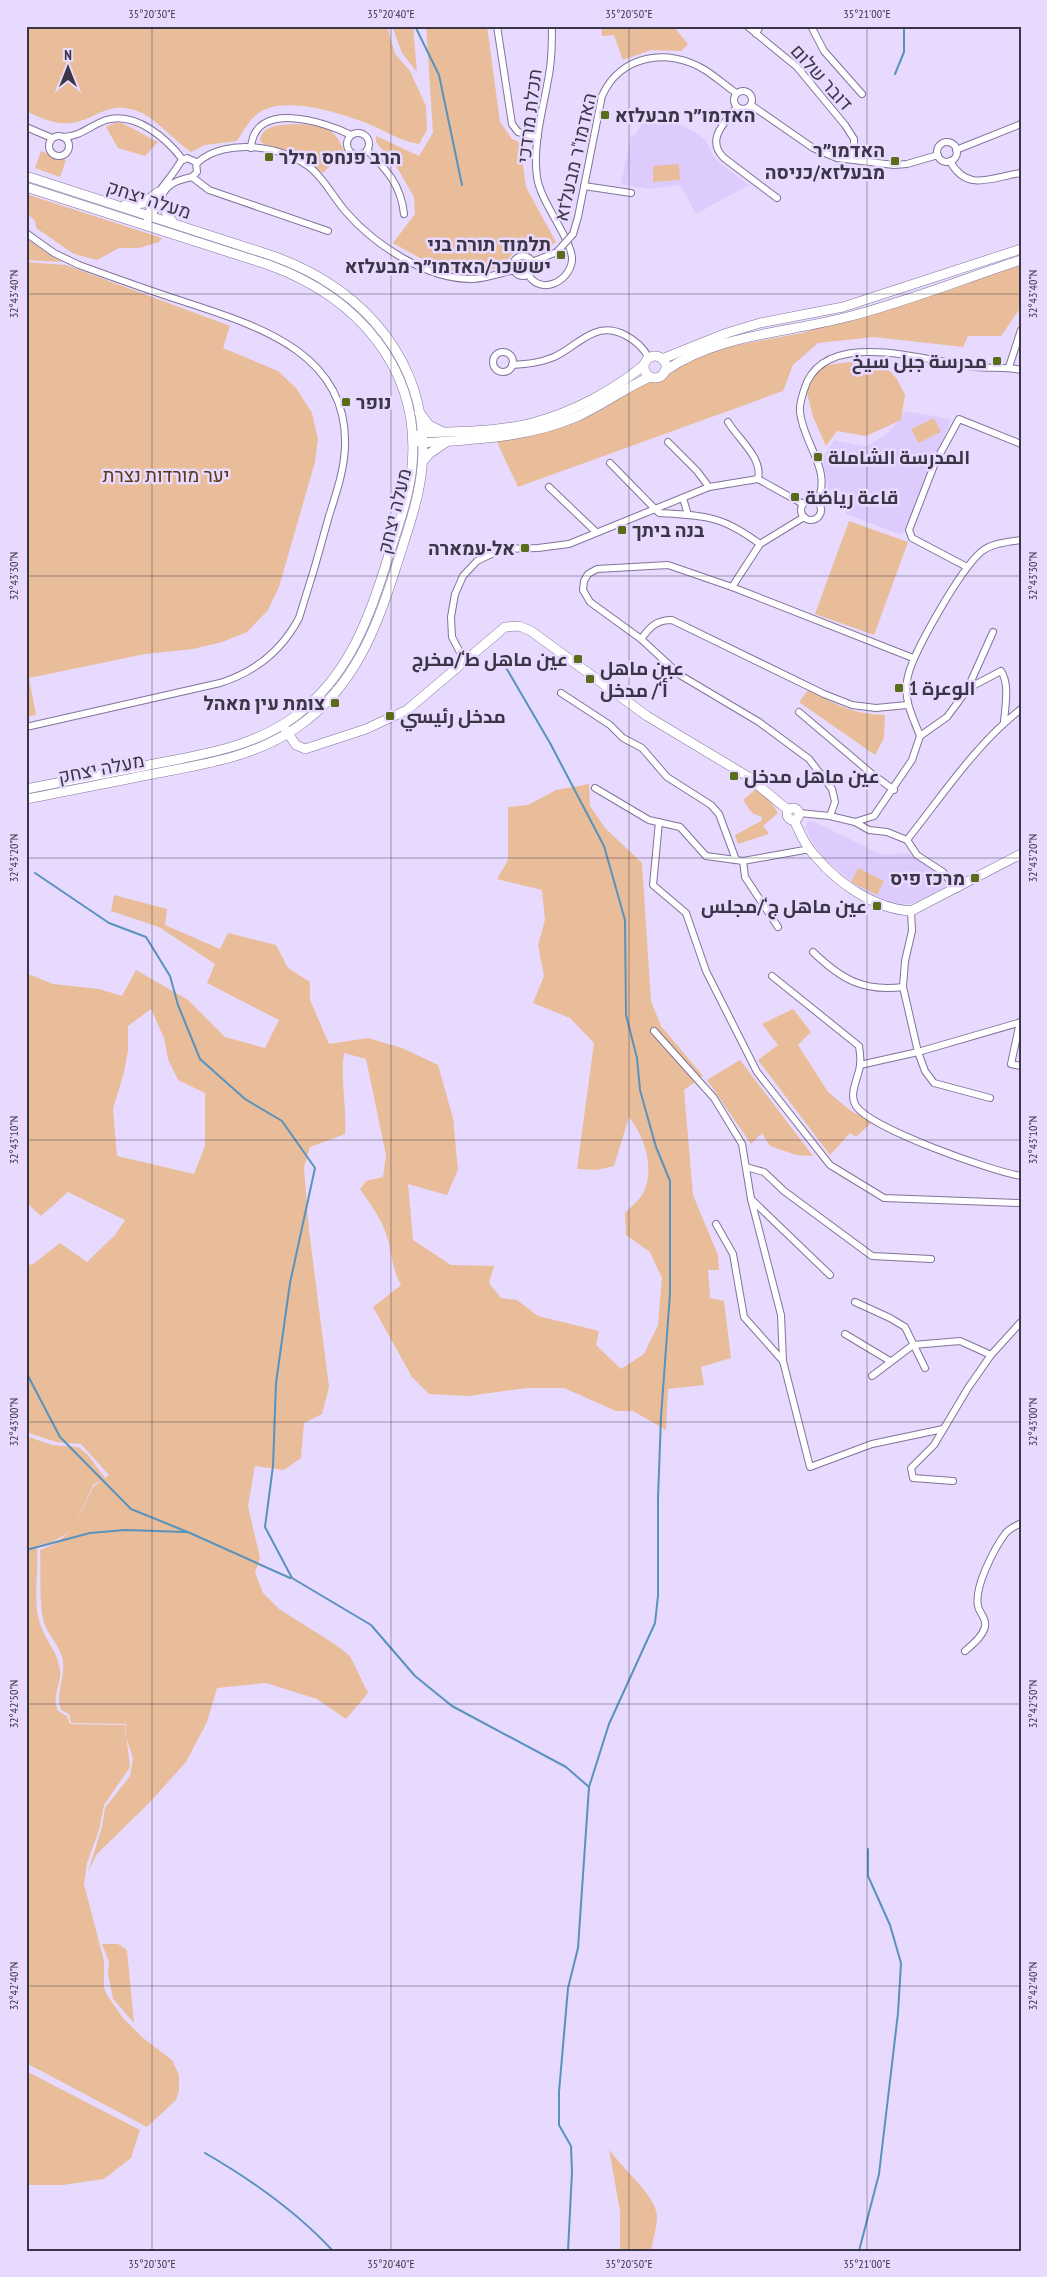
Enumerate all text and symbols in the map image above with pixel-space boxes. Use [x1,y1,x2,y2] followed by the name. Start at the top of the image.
[128,6,176,21] text: 35°20'30"E
[367,6,415,21] text: 35°20'40"E
[605,6,653,21] text: 35°20'50"E
[843,6,891,21] text: 35°21'00"E
[786,39,858,115] street label: דובר שלום
[42,42,92,92] north arrow
[64,46,72,64] text: N
[511,67,547,165] street label: תכלת מרדכי
[549,90,601,224] street label: האדמו"ר מבעלזא
[615,103,756,127] place label: האדמו״ר מבעלזא
[599,109,611,121] marker: האדמו״ר מבעלזא
[765,138,885,184] place label: האדמו״ר מבעלזא/כניסה
[279,145,401,169] place label: הרב פנחס מילר
[263,151,275,163] marker: הרב פנחס מילר
[889,155,901,167] marker: האדמו״ר מבעלזא/כניסה
[104,174,194,224] street label: מעלה יצחק
[345,232,551,278] place label: תלמוד תורה בני יששכר/האדמו״ר מבעלזא
[555,249,567,261] marker: תלמוד תורה בני יששכר/האדמו״ר מבעלזא
[6,270,21,318] text: 32°43'40"N
[1025,270,1040,318] text: 32°43'40"N
[852,349,987,375] place label: مدرسة جبل سيخ
[991,355,1003,367] marker: مدرسة جبل سيخ
[356,390,392,414] place label: נופר
[340,396,352,408] marker: נופר
[828,445,970,469] place label: المدرسة الشاملة
[812,451,824,463] marker: المدرسة الشاملة
[103,463,229,487] park label: יער מורדות נצרת
[372,466,416,556] street label: מעלה יצחק
[805,485,899,509] place label: قاعة رياضة
[789,491,801,503] marker: قاعة رياضة
[632,518,705,542] place label: בנה ביתך
[616,524,628,536] marker: בנה ביתך
[428,536,515,560] place label: אל-עמארה
[519,542,531,554] marker: אל-עמארה
[6,552,21,600] text: 32°43'30"N
[1025,552,1040,600] text: 32°43'30"N
[412,647,568,673] place label: عين ماهل ط‘/مخرج
[572,653,584,665] marker: عين ماهل ط‘/مخرج
[600,656,684,702] place label: عين ماهل أ‘/ مدخل
[584,673,596,685] marker: عين ماهل أ‘/ مدخل
[909,676,975,700] place label: الوعرة 1
[893,682,905,694] marker: الوعرة 1
[204,691,325,715] place label: צומת עין מאהל
[329,697,341,709] marker: צומת עין מאהל
[400,704,506,732] place label: مدخل رئيسي
[384,710,396,722] marker: مدخل رئيسي
[56,748,146,788] street label: מעלה יצחק
[744,764,880,788] place label: عين ماهل مدخل
[728,770,740,782] marker: عين ماهل مدخل
[6,834,21,882] text: 32°43'20"N
[1025,834,1040,882] text: 32°43'20"N
[890,866,965,890] place label: מרכז פיס
[969,872,981,884] marker: מרכז פיס
[701,894,867,920] place label: عين ماهل ج‘/مجلس
[871,900,883,912] marker: عين ماهل ج‘/مجلس
[6,1116,21,1164] text: 32°43'10"N
[1025,1116,1040,1164] text: 32°43'10"N
[6,1398,21,1446] text: 32°43'00"N
[1025,1398,1040,1446] text: 32°43'00"N
[6,1680,21,1728] text: 32°42'50"N
[1025,1680,1040,1728] text: 32°42'50"N
[6,1962,21,2010] text: 32°42'40"N
[1025,1962,1040,2010] text: 32°42'40"N
[128,2256,176,2271] text: 35°20'30"E
[367,2256,415,2271] text: 35°20'40"E
[605,2256,653,2271] text: 35°20'50"E
[843,2256,891,2271] text: 35°21'00"E

